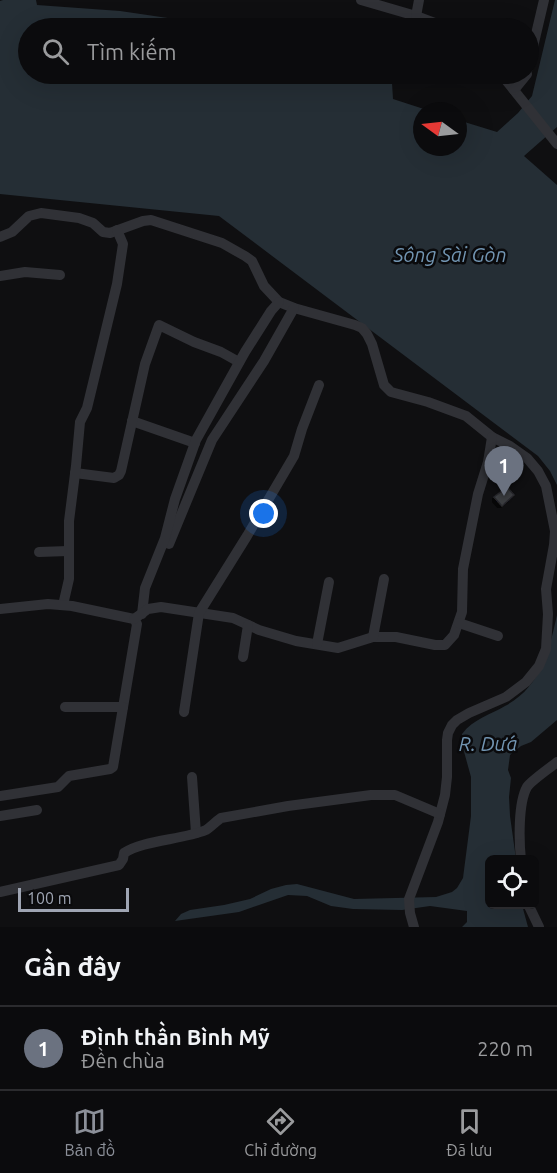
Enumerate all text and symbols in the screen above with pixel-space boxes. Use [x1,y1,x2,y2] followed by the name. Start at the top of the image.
[18,18,539,84] search box
[39,35,72,68] icon: search
[87,39,177,64] text: Tìm kiếm
[413,102,467,156] north arrow
[392,243,507,266] water label: Sông Sài Gòn
[484,446,524,496] pin: 1
[249,499,278,528] your location
[459,732,517,755] water label: R. Dứa
[485,855,539,909] map controls
[485,855,539,909] button: locate
[18,885,129,912] scale bar
[27,889,72,907] text: 100 m
[24,952,121,981] text: Gần đây
[81,1024,270,1049] text: Đình thần Bình Mỹ
[38,1037,49,1060] text: 1
[477,1037,533,1060] text: 220 m
[81,1049,165,1072] text: Đền chùa
[65,1105,115,1160] tab: Bản đồ
[244,1105,317,1160] tab: Chỉ đường
[446,1105,492,1159] tab: Đã lưu

